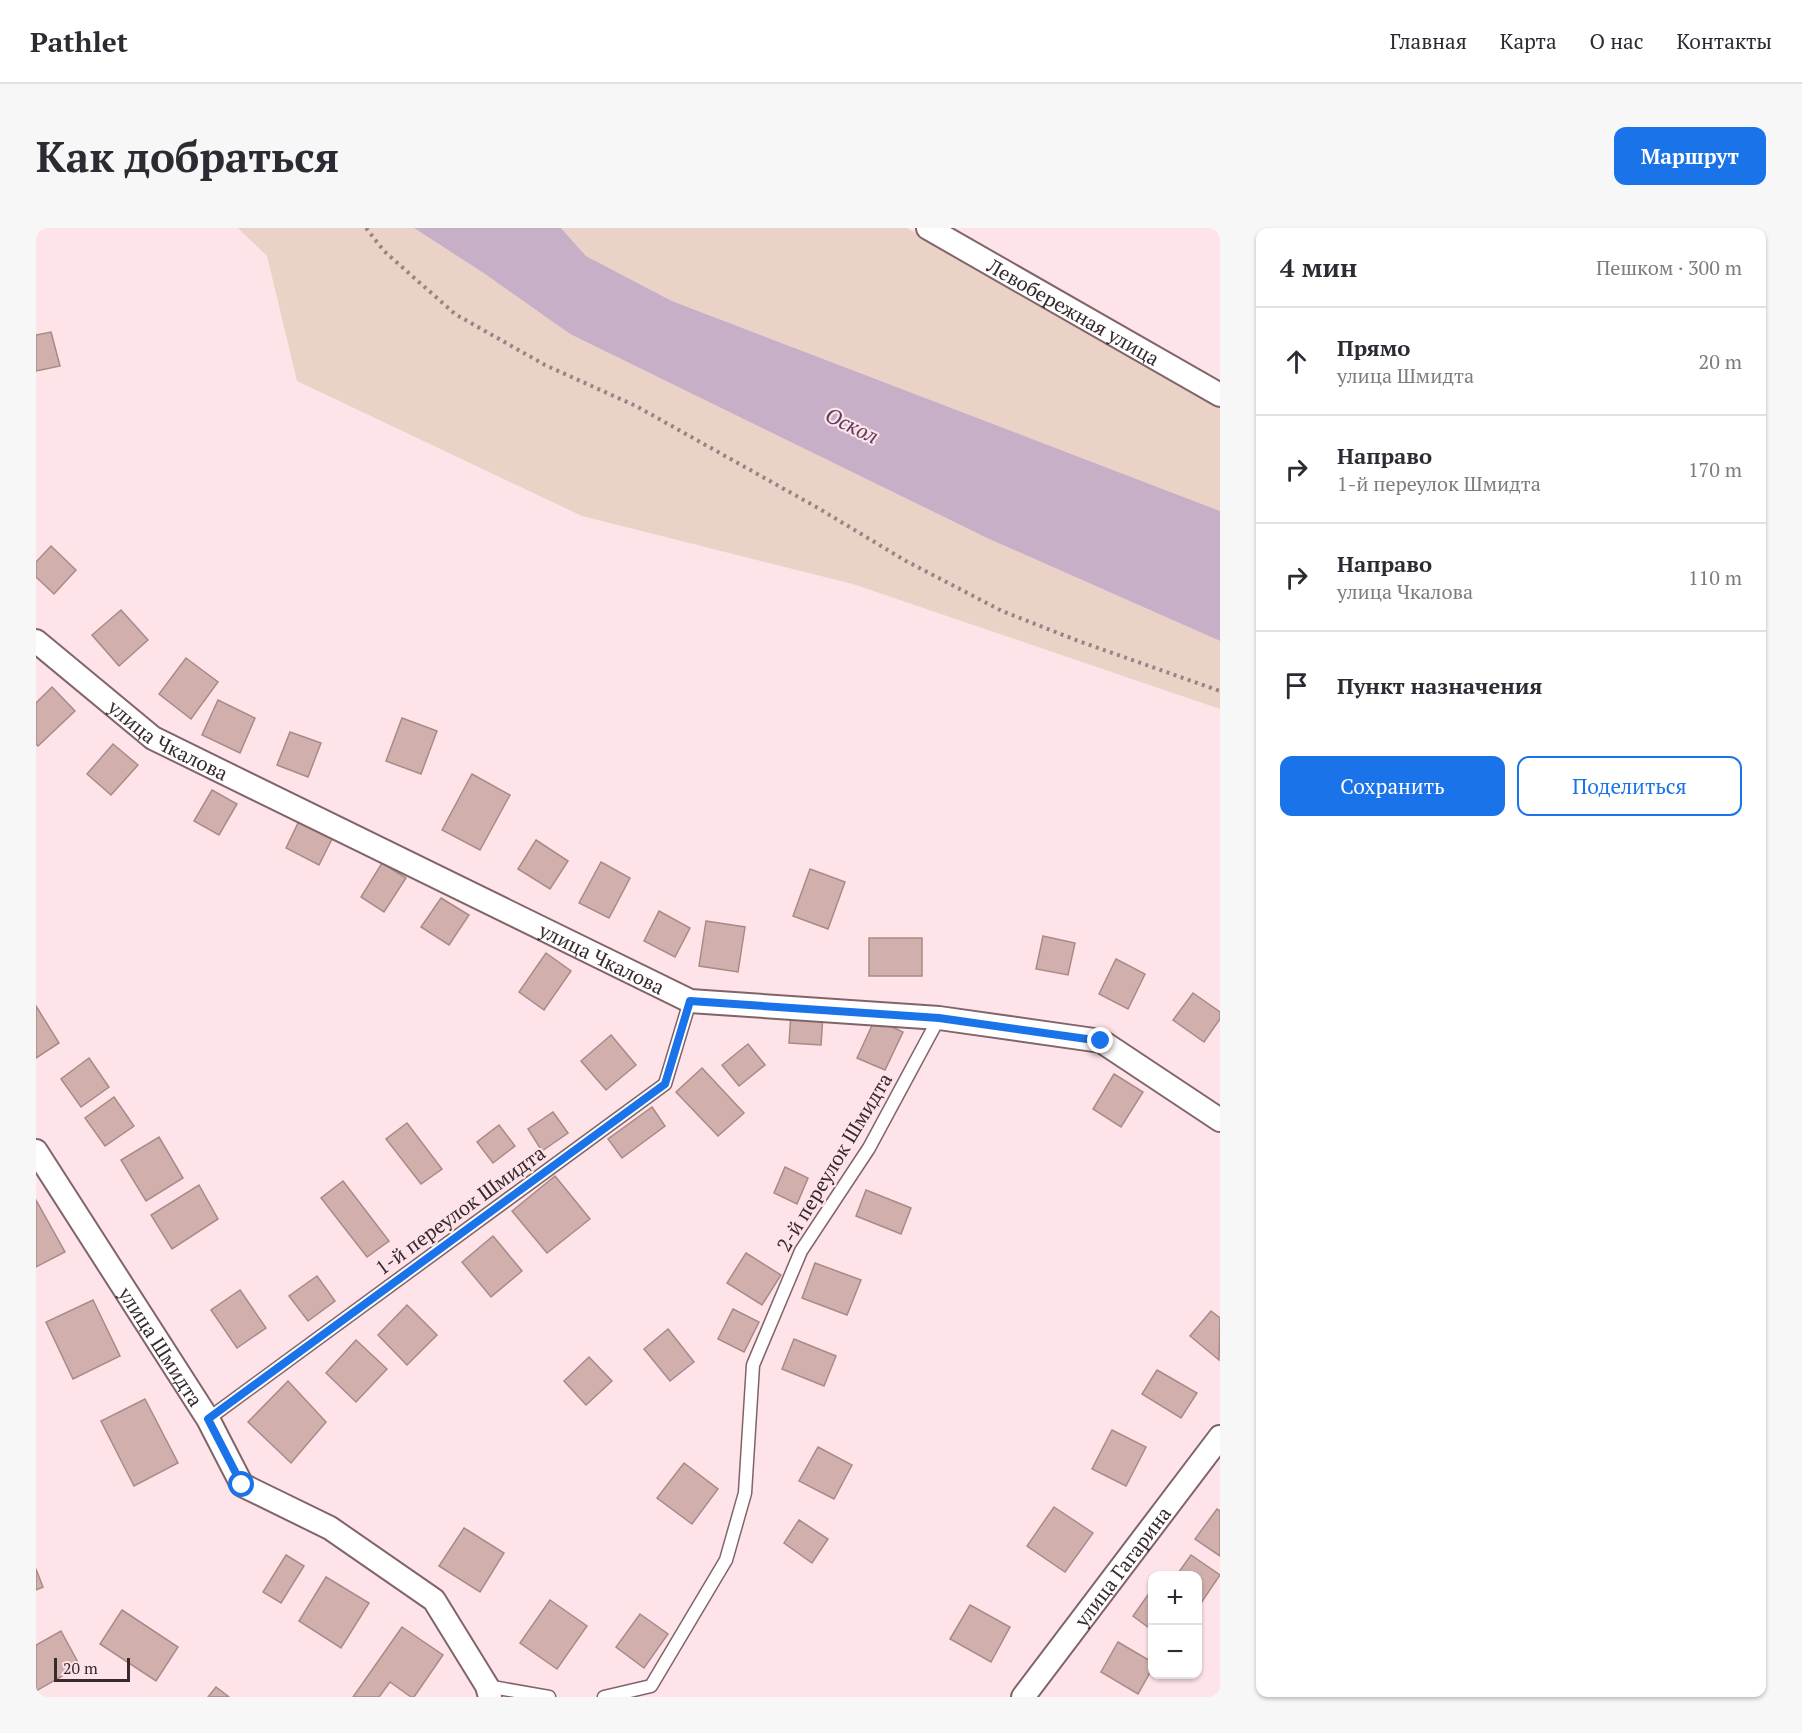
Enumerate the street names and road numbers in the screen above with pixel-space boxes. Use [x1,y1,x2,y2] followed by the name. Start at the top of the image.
[982,251,1165,371] street label: Левобережная улица
[102,692,233,786] street label: улица Чкалова
[534,915,669,1000] street label: улица Чкалова
[770,1068,898,1256] street label: 2-й переулок Шмидта
[370,1139,550,1281] street label: 1-й переулок Шмидта
[112,1280,210,1411] street label: улица Шмидта
[1067,1501,1176,1633] street label: улица Гагарина

